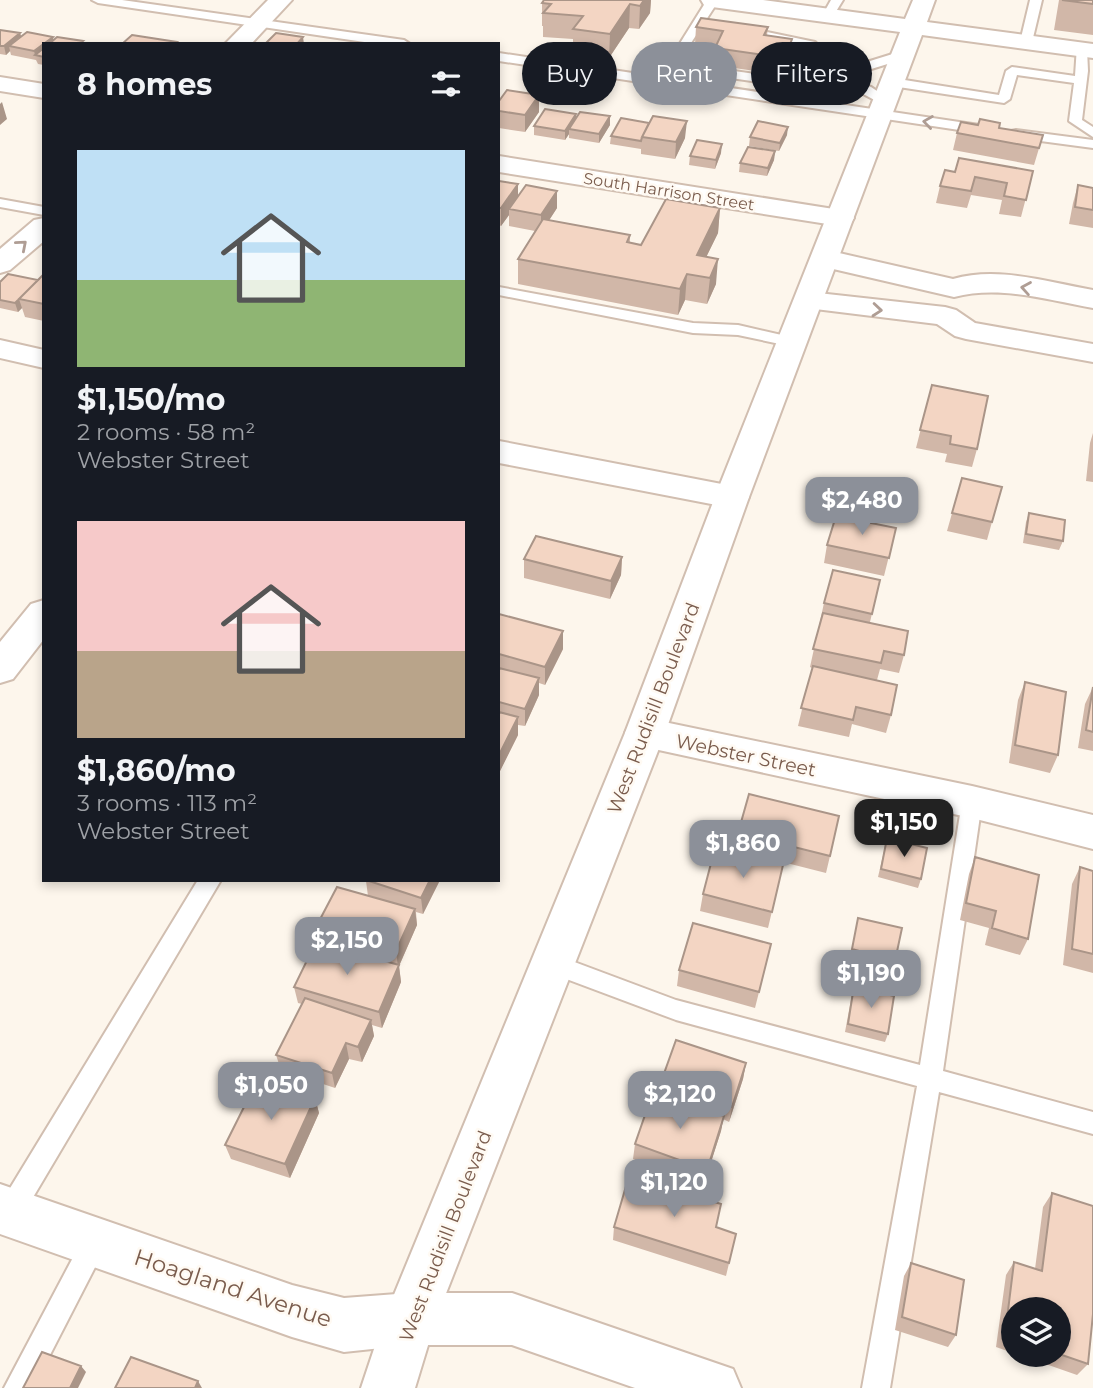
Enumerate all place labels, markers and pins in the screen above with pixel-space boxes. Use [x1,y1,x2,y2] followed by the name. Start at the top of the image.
[805,477,919,537] pin: $2,480
[847,800,961,859] pin: $1,150
[686,820,800,880] pin: $1,860
[290,918,404,977] pin: $2,150
[814,950,928,1010] pin: $1,190
[214,1062,328,1122] pin: $1,050
[623,1072,737,1131] pin: $2,120
[617,1160,731,1219] pin: $1,120

